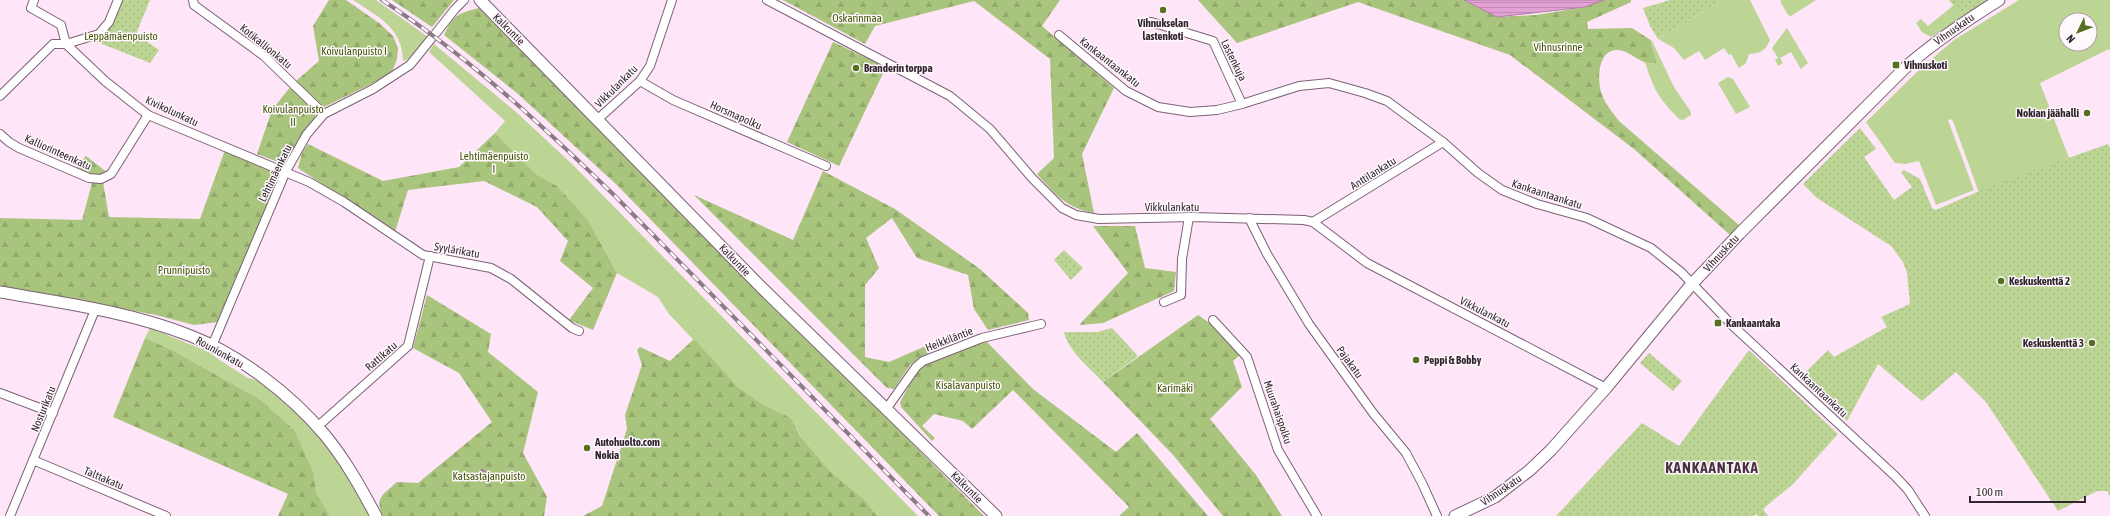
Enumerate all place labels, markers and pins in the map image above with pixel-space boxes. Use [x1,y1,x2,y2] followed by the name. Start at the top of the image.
[1158,5,1168,15] marker: Vihnukselan lastenkoti
[1137,17,1189,42] place label: Vihnukselan lastenkoti
[1903,59,1948,71] place label: Vihnuskoti
[1891,60,1901,70] marker: Vihnuskoti
[864,62,933,74] place label: Branderin torppa
[851,63,861,73] marker: Branderin torppa
[2016,107,2079,119] place label: Nokian jäähalli
[2082,108,2092,118] marker: Nokian jäähalli
[2009,275,2070,287] place label: Keskuskenttä 2
[1996,276,2006,286] marker: Keskuskenttä 2
[1726,317,1780,329] place label: Kankaantaka
[1713,318,1723,328] marker: Kankaantaka
[2023,337,2084,349] place label: Keskuskenttä 3
[2087,338,2097,348] marker: Keskuskenttä 3
[1424,354,1482,366] place label: Peppi & Bobby
[1411,355,1421,365] marker: Peppi & Bobby
[594,436,660,461] place label: Autohuolto.com Nokia
[582,443,592,453] marker: Autohuolto.com Nokia

